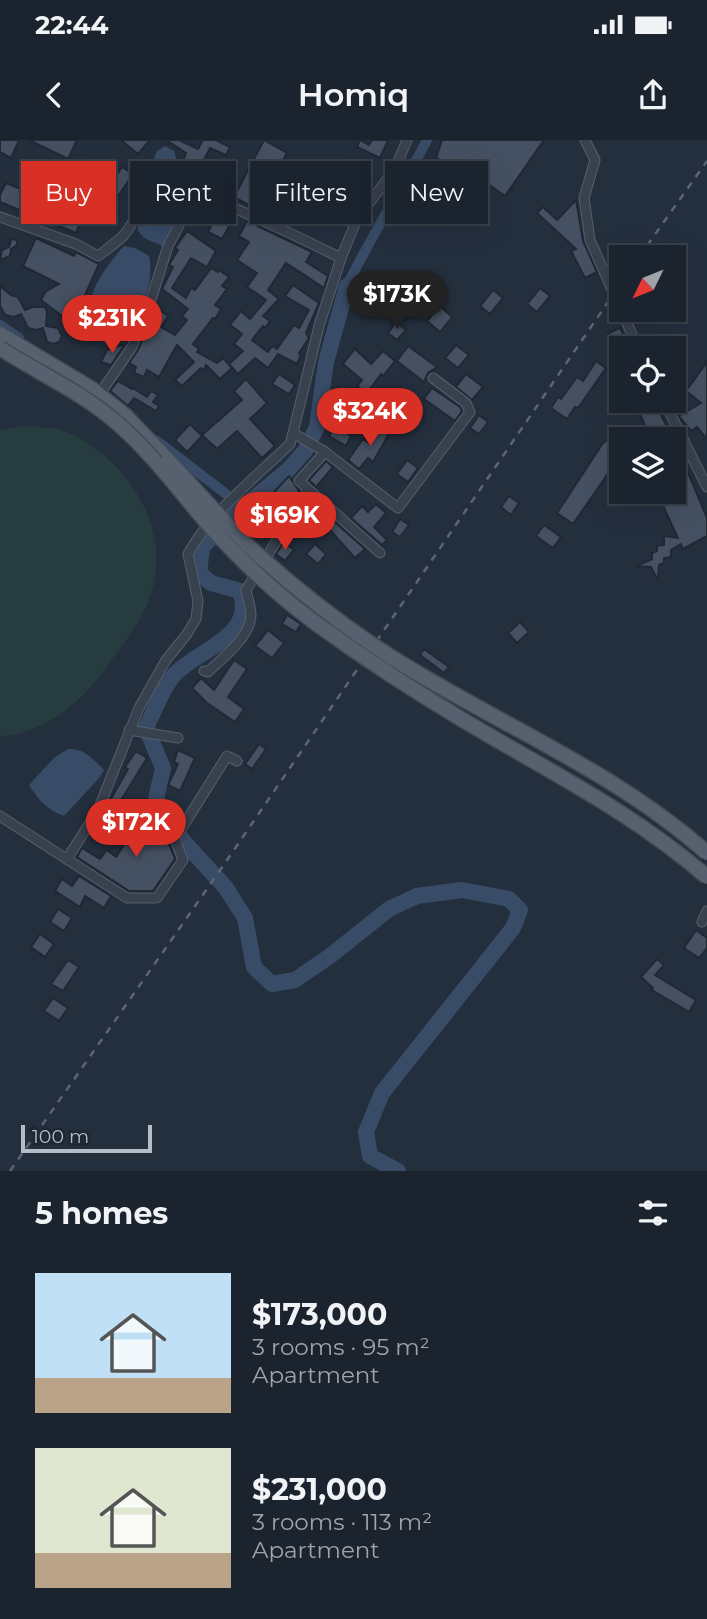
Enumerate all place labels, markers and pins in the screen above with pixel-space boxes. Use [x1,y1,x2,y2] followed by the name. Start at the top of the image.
[348,272,446,331] pin: $173K
[63,296,161,355] pin: $231K
[321,388,419,448] pin: $324K
[236,492,334,552] pin: $169K
[87,800,185,859] pin: $172K

